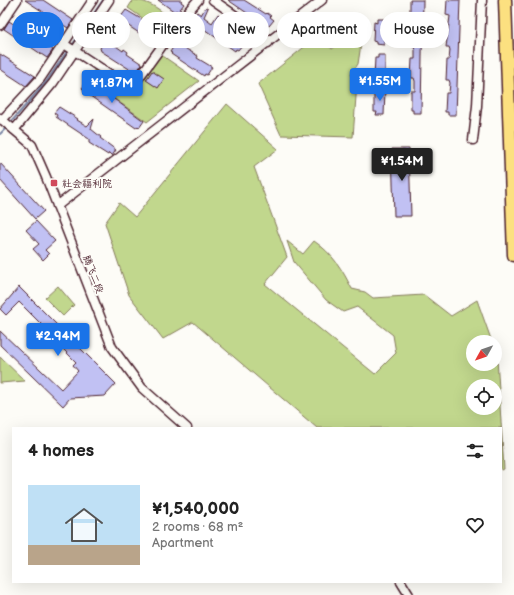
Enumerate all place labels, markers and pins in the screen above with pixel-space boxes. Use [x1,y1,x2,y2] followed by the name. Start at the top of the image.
[347,68,413,102] pin: ¥1.55M
[79,70,145,104] pin: ¥1.87M
[369,148,435,182] pin: ¥1.54M
[49,178,59,188] marker: 社会福利院
[62,178,112,190] place label: 社会福利院
[25,323,91,357] pin: ¥2.94M

